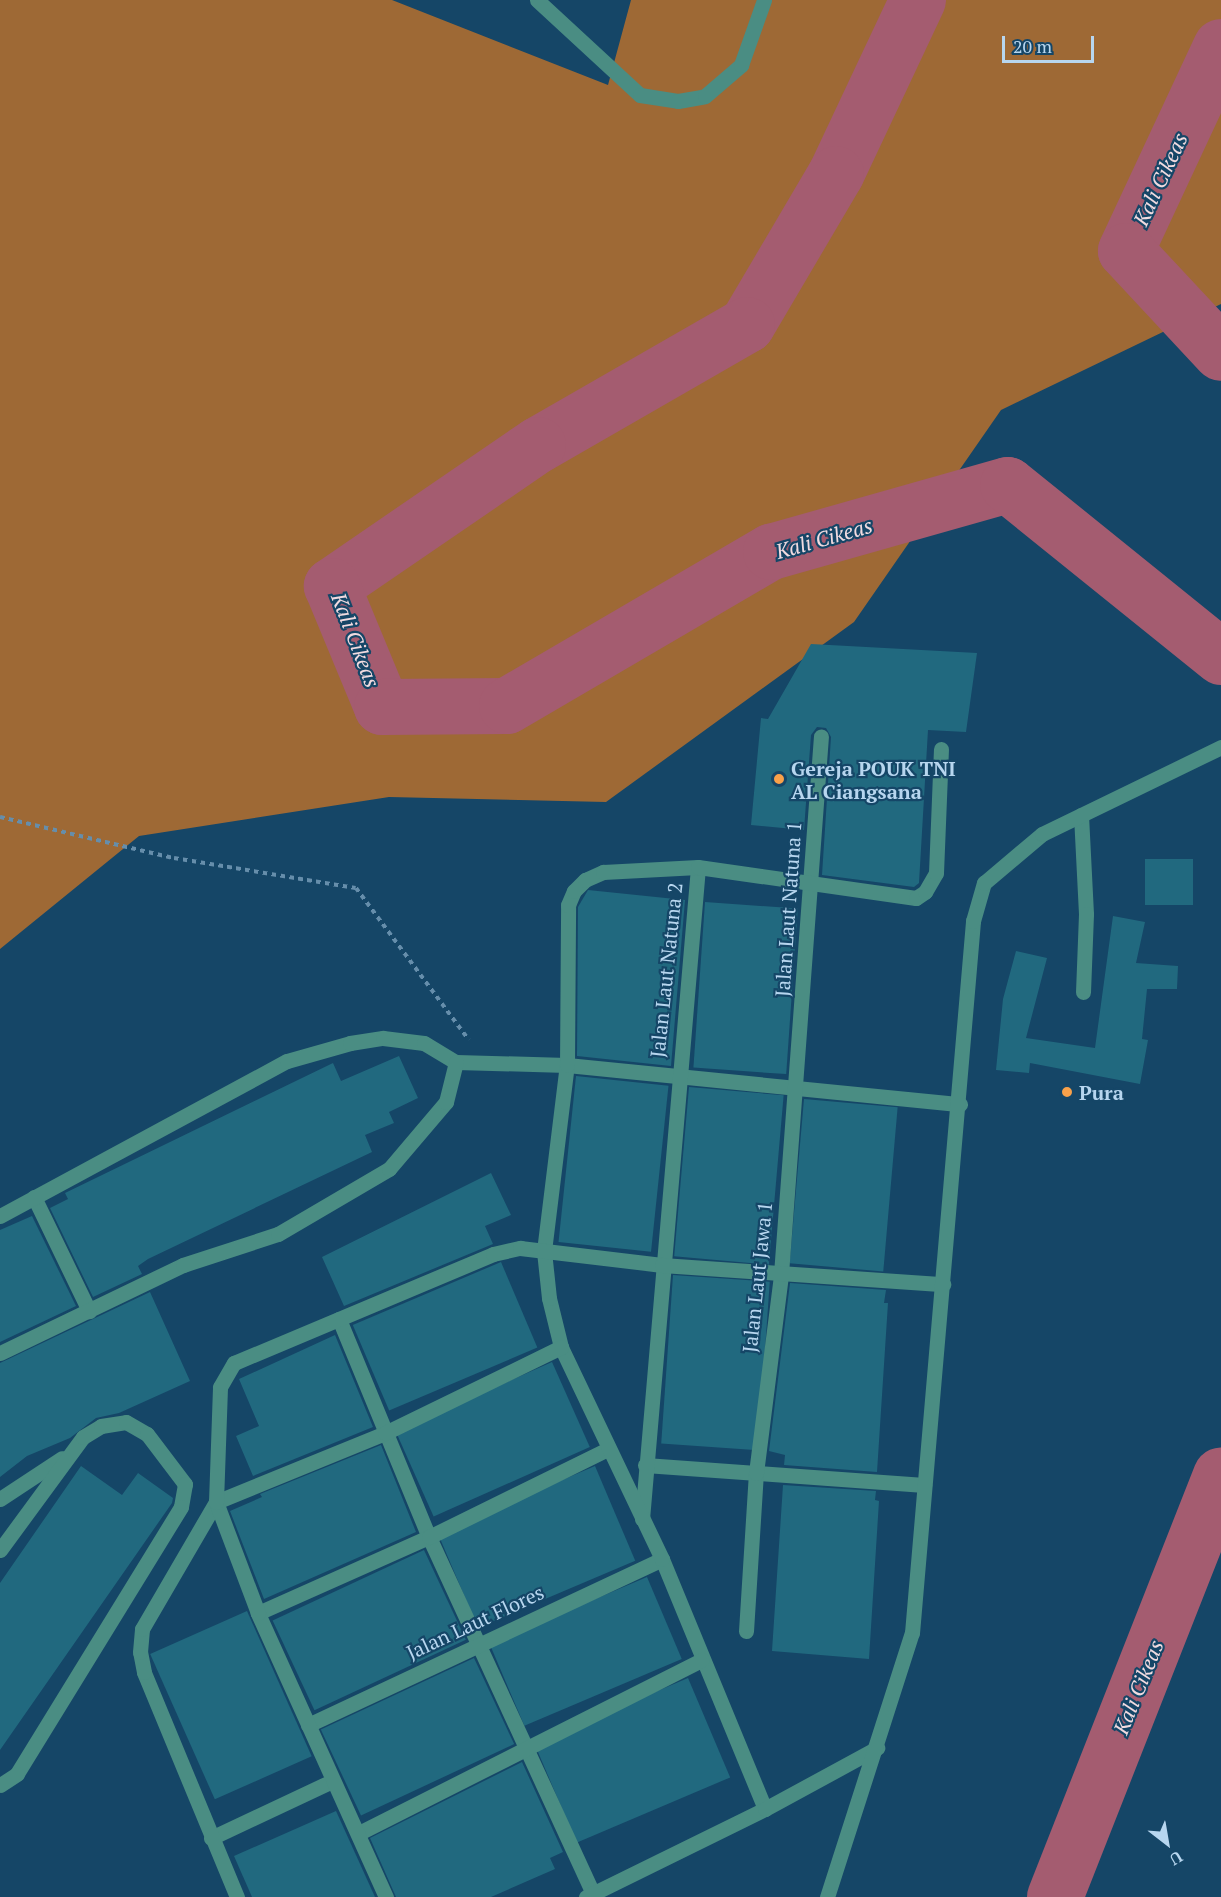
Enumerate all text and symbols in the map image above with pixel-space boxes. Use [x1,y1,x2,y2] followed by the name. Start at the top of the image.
[1005,24,1096,62] scale bar
[1013,34,1052,58] text: 20 m
[1128,129,1192,229] water label: Kali Cikeas
[773,512,875,564] water label: Kali Cikeas
[326,589,386,691] water label: Kali Cikeas
[791,756,956,803] place label: Gereja POUK TNI AL Ciangsana
[772,772,786,786] marker: Gereja POUK TNI AL Ciangsana
[770,820,806,998] street label: Jalan Laut Natuna 1
[645,881,687,1059] street label: Jalan Laut Natuna 2
[1079,1080,1124,1104] place label: Pura
[1060,1085,1074,1099] marker: Pura
[737,1200,777,1354] street label: Jalan Laut Jawa 1
[402,1580,548,1664] street label: Jalan Laut Flores
[1108,1636,1168,1738] water label: Kali Cikeas
[1137,1813,1197,1873] north arrow
[1166,1846,1187,1871] text: U

